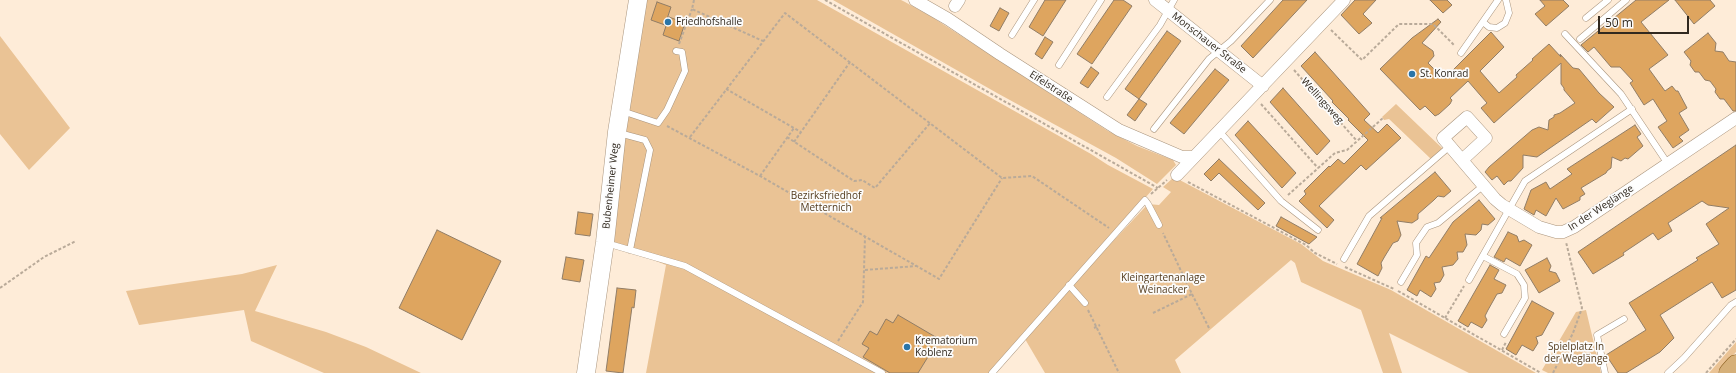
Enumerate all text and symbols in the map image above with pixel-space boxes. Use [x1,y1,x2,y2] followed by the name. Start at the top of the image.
[1600,8,1691,34] scale bar
[1169,10,1249,76] street label: Monschauer Straße
[1605,14,1633,31] text: 50 m
[676,16,742,28] place label: Friedhofshalle
[663,17,673,27] marker: Friedhofshalle
[1420,68,1468,80] place label: St. Konrad
[1027,69,1075,105] street label: Eifelstraße
[1407,69,1417,79] marker: St. Konrad
[1298,76,1346,126] street label: Wellingsweg
[601,142,621,230] street label: Bubenheimer Weg
[1566,182,1636,234] street label: In der Weglänge
[791,190,861,214] park label: Bezirksfriedhof Metternich
[1121,272,1205,296] park label: Kleingartenanlage Weinacker
[915,335,977,358] place label: Krematorium Koblenz
[1544,341,1608,364] park label: Spielplatz In der Weglänge
[902,342,912,352] marker: Krematorium Koblenz

